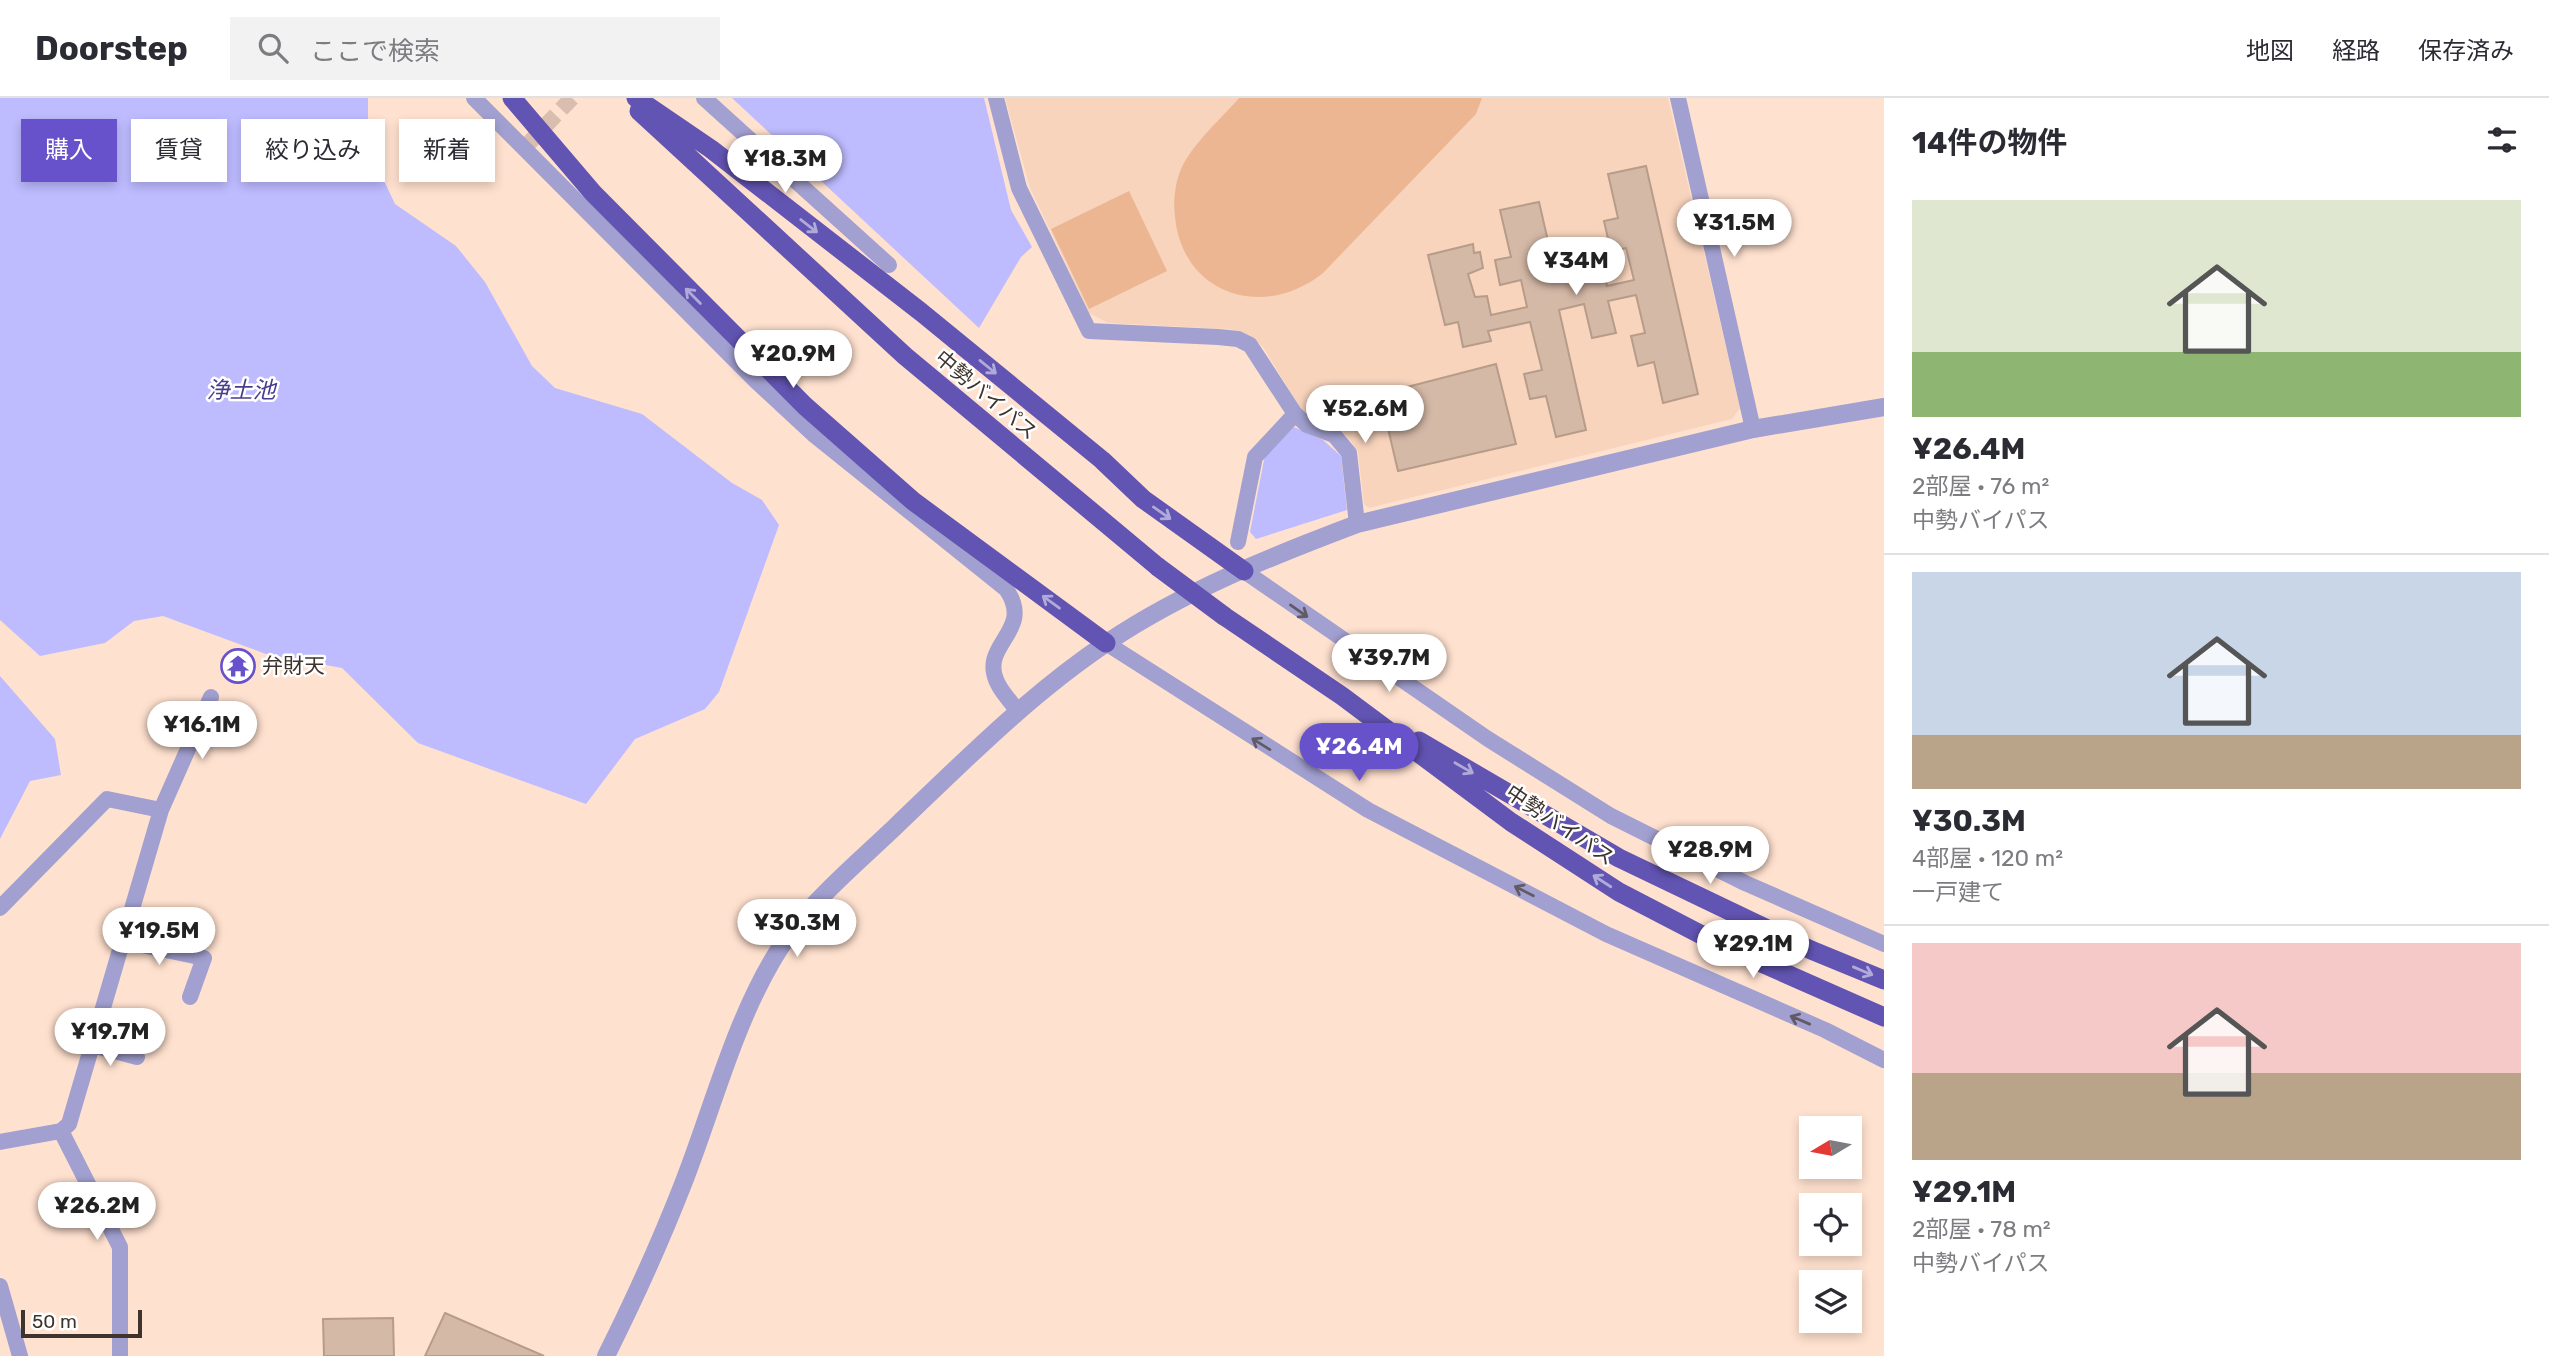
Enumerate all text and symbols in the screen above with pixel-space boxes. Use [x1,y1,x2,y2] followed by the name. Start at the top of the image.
[230,17,720,80] search box
[35,29,188,68] text: Doorstep
[254,29,292,67] icon: search
[310,36,440,67] text: ここで検索
[2246,37,2294,65] text: 地図
[2332,37,2380,65] text: 経路
[2418,37,2514,65] text: 保存済み
[21,119,117,182] chip: 購入
[131,119,227,182] chip: 賃貸
[241,119,385,182] chip: 絞り込み
[399,119,495,182] chip: 新着
[2483,121,2521,159] icon: filters
[1912,125,2067,161] text: 14件の物件
[728,136,842,195] pin: ¥18.3M
[743,144,827,172] text: ¥18.3M
[1677,200,1791,259] pin: ¥31.5M
[1693,208,1775,236] text: ¥31.5M
[800,218,818,233] one-way arrow
[1535,238,1617,297] pin: ¥34M
[1543,246,1609,274] text: ¥34M
[2154,246,2280,372] icon: home
[685,288,702,305] one-way arrow
[736,330,850,390] pin: ¥20.9M
[750,339,836,367] text: ¥20.9M
[930,345,1042,445] street label: 中勢バイパス
[979,359,997,374] one-way arrow
[207,376,278,404] water label: 浄土池
[1308,386,1422,445] pin: ¥52.6M
[1322,394,1408,422] text: ¥52.6M
[1912,431,2025,467] text: ¥26.4M
[1912,472,2049,500] text: 2部屋 · 76 m²
[1152,506,1171,520] one-way arrow
[1912,506,2050,534] text: 中勢バイパス
[1042,595,1061,610] one-way arrow
[1289,603,1308,618] one-way arrow
[2154,618,2280,744] icon: home
[1332,634,1446,694] pin: ¥39.7M
[1348,643,1430,671] text: ¥39.7M
[219,647,257,685] temple icon: 弁財天
[262,653,325,678] place label: 弁財天
[145,702,259,761] pin: ¥16.1M
[163,710,241,738] text: ¥16.1M
[1302,724,1416,783] pin: ¥26.4M
[1316,732,1402,760] text: ¥26.4M
[1252,737,1272,751] one-way arrow
[1454,761,1474,775] one-way arrow
[1501,779,1619,870] street label: 中勢バイパス
[1912,803,2026,839] text: ¥30.3M
[1653,826,1767,886] pin: ¥28.9M
[1667,835,1753,863] text: ¥28.9M
[1912,844,2063,872] text: 4部屋 · 120 m²
[1593,874,1612,888] one-way arrow
[1912,878,2004,906] text: 一戸建て
[1514,884,1535,898] one-way arrow
[740,900,854,959] pin: ¥30.3M
[102,908,216,967] pin: ¥19.5M
[753,908,841,936] text: ¥30.3M
[118,916,200,944] text: ¥19.5M
[1696,920,1810,980] pin: ¥29.1M
[1713,929,1793,957] text: ¥29.1M
[1852,966,1873,979] one-way arrow
[2154,989,2280,1115] icon: home
[53,1009,167,1068] pin: ¥19.7M
[1790,1013,1812,1026] one-way arrow
[71,1017,149,1045] text: ¥19.7M
[1799,1116,1862,1180] north arrow
[1799,1116,1862,1333] map controls
[1912,1174,2016,1210] text: ¥29.1M
[40,1182,154,1242] pin: ¥26.2M
[54,1191,140,1219] text: ¥26.2M
[1799,1193,1862,1256] button: locate
[1912,1215,2051,1243] text: 2部屋 · 78 m²
[1912,1249,2050,1277] text: 中勢バイパス
[1799,1270,1862,1333] button: layers
[21,1307,142,1339] scale bar
[32,1310,77,1333] text: 50 m

